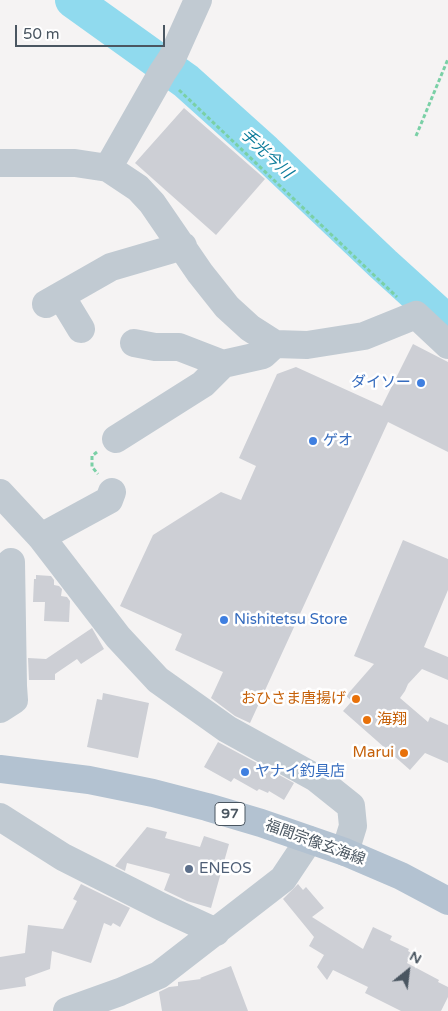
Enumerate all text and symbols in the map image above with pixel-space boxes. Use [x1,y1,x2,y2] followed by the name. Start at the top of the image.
[18,15,168,47] scale bar
[23,25,60,43] text: 50 m
[236,125,296,183] water label: 手光今川
[351,374,411,392] place label: ダイソー
[415,377,427,389] marker: ダイソー
[323,432,353,450] place label: ゲオ
[307,435,319,447] marker: ゲオ
[234,611,347,629] place label: Nishitetsu Store
[218,614,230,626] marker: Nishitetsu Store
[241,690,346,708] place label: おひさま唐揚げ
[350,693,362,705] marker: おひさま唐揚げ
[377,711,407,729] place label: 海翔
[361,714,373,726] marker: 海翔
[352,744,394,762] place label: Marui
[398,747,410,759] marker: Marui
[255,763,345,781] place label: ヤナイ釣具店
[239,766,251,778] marker: ヤナイ釣具店
[215,802,245,826] road number: 97
[263,817,367,869] street label: 福間宗像玄海線
[199,860,251,878] place label: ENEOS
[183,863,195,875] marker: ENEOS
[383,946,433,996] north arrow
[406,947,425,968] text: N

